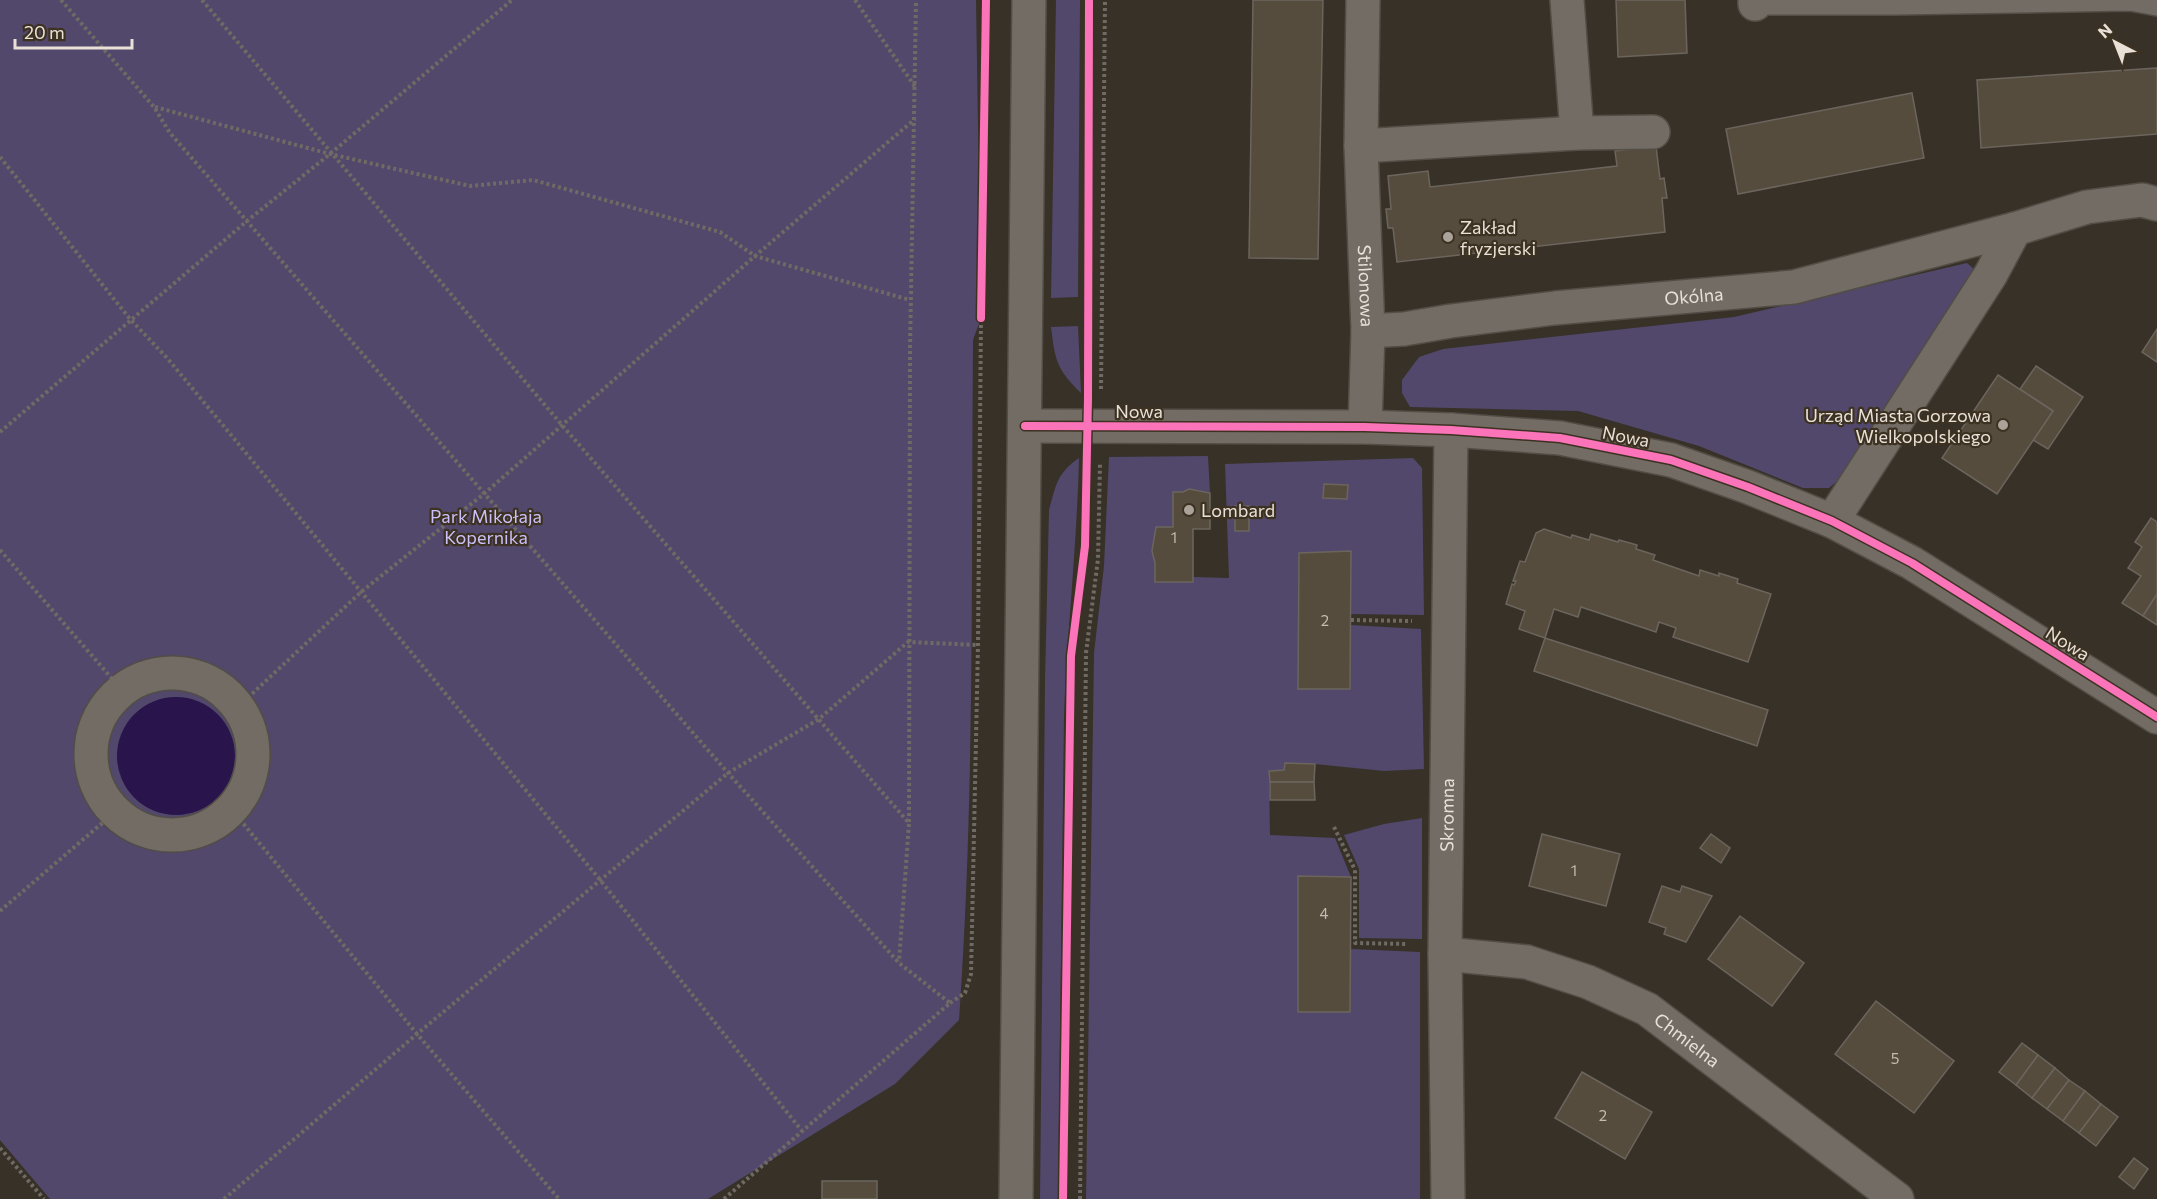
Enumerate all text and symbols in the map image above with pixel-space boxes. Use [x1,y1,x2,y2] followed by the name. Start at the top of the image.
[15,12,132,50] scale bar
[2085,12,2145,72] north arrow
[2094,19,2115,42] text: N
[24,21,65,43] text: 20 m
[1460,216,1536,259] place label: Zakład fryzjerski
[1441,230,1455,244] marker: Zakład fryzjerski
[1354,244,1379,327] street label: Stilonowa
[1663,282,1724,309] street label: Okólna
[1115,400,1163,422] street label: Nowa
[1805,404,1991,447] place label: Urząd Miasta Gorzowa Wielkopolskiego
[1996,418,2010,432] marker: Urząd Miasta Gorzowa Wielkopolskiego
[1601,421,1651,451] street label: Nowa
[1201,499,1275,521] place label: Lombard
[1182,503,1196,517] marker: Lombard
[430,505,542,548] park label: Park Mikołaja Kopernika
[1171,528,1177,546] house number: 1
[1321,611,1329,629] house number: 2
[2042,621,2094,665] street label: Nowa
[1435,778,1458,852] street label: Skromna
[1571,861,1577,879] house number: 1
[1320,904,1329,922] house number: 4
[1650,1008,1724,1072] street label: Chmielna
[1891,1049,1899,1067] house number: 5
[1599,1106,1607,1124] house number: 2

